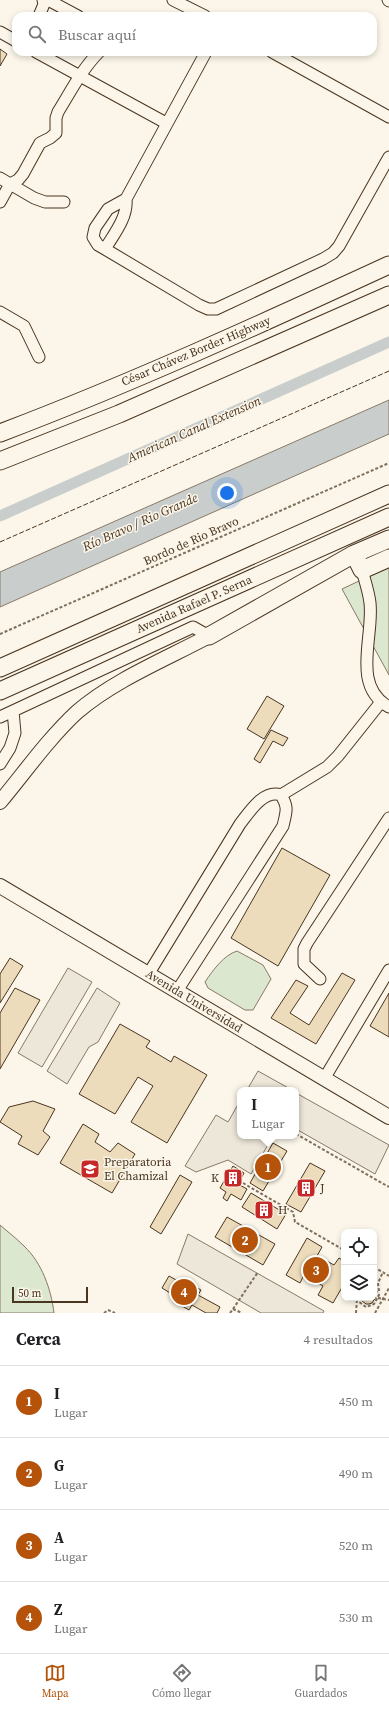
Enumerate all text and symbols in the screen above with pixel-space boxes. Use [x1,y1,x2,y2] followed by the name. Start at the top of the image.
[12,12,377,56] search box
[26,23,48,45] icon: search
[58,24,136,45] text: Buscar aquí
[119,312,274,390] street label: César Chávez Border Highway
[124,392,264,467] water label: American Canal Extension
[217,483,237,503] your location
[79,489,201,555] water label: Río Bravo / Rio Grande
[141,513,241,569] street label: Bordo de Rio Bravo
[134,571,255,637] street label: Avenida Rafael P. Serna
[143,966,245,1036] street label: Avenida Universidad
[237,1087,299,1139] popup
[251,1094,257,1115] text: I
[251,1115,285,1132] text: Lugar
[255,1152,281,1182] pin: 1
[104,1154,172,1184] place label: Preparatoria El Chamizal
[79,1158,101,1180] school or university icon: Preparatoria El Chamizal
[222,1167,244,1189] building icon: K
[211,1170,219,1186] place label: K
[295,1177,317,1199] building icon: J
[319,1180,325,1196] place label: J
[253,1199,275,1221] building icon: H
[278,1202,287,1218] place label: H
[232,1225,258,1255] pin: 2
[341,1229,377,1301] map controls
[341,1229,377,1265] button: locate
[303,1255,329,1285] pin: 3
[341,1265,377,1301] button: layers
[171,1277,197,1307] pin: 4
[12,1285,88,1304] scale bar
[18,1286,41,1301] text: 50 m
[16,1327,61,1351] text: Cerca
[303,1331,373,1348] text: 4 resultados
[54,1383,60,1404] text: I
[25,1393,33,1410] text: 1
[339,1393,373,1410] text: 450 m
[54,1404,87,1421] text: Lugar
[54,1455,64,1476] text: G
[25,1465,33,1482] text: 2
[339,1465,373,1482] text: 490 m
[54,1476,87,1493] text: Lugar
[54,1527,64,1548] text: A
[25,1537,33,1554] text: 3
[339,1537,373,1554] text: 520 m
[54,1548,87,1565] text: Lugar
[54,1599,62,1620] text: Z
[25,1609,33,1626] text: 4
[339,1609,373,1626] text: 530 m
[54,1620,87,1637] text: Lugar
[42,1662,69,1701] tab: Mapa
[152,1662,211,1701] tab: Cómo llegar
[295,1662,347,1701] tab: Guardados

